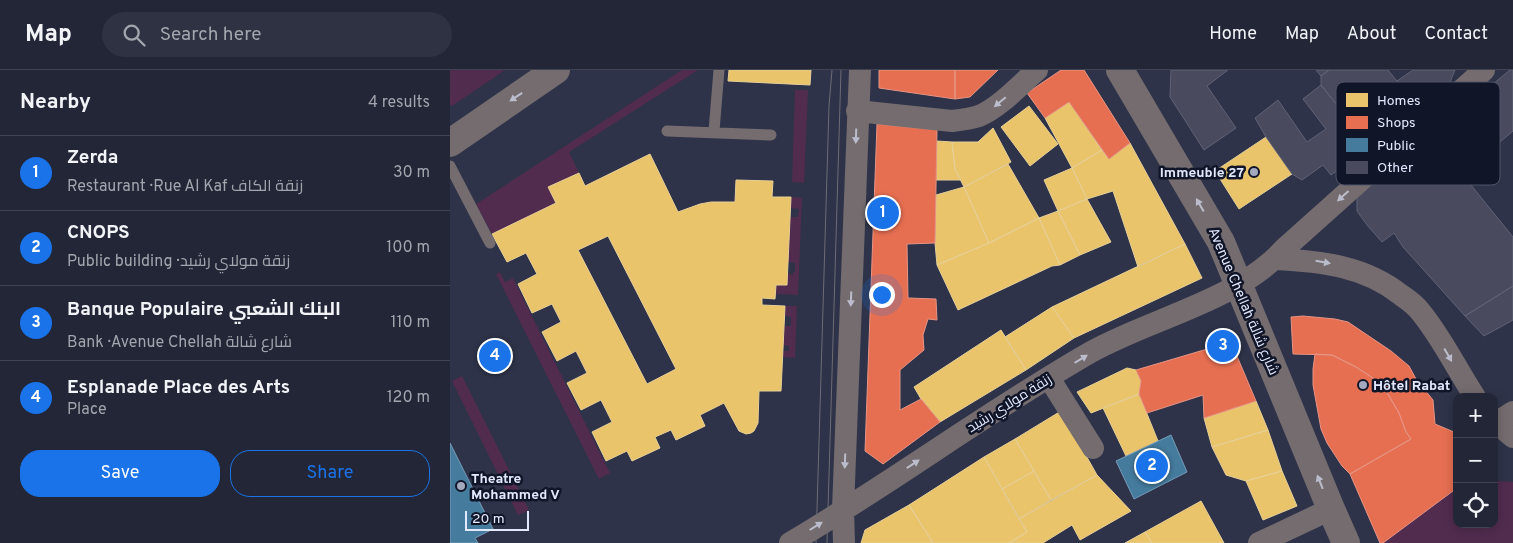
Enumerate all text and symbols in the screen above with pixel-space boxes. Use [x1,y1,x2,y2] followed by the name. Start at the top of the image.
[102,12,452,57] search box
[25,20,72,50] text: Map
[120,21,148,49] icon: search
[160,23,261,47] text: Search here
[1209,23,1257,46] text: Home
[1285,23,1319,46] text: Map
[1347,23,1396,46] text: About
[1424,23,1488,46] text: Contact
[1336,82,1500,185] legend
[20,89,91,116] text: Nearby
[509,92,522,102] one-way arrow
[368,93,430,113] text: 4 results
[1377,93,1421,110] text: Homes
[994,96,1007,107] one-way arrow
[1377,115,1416,132] text: Shops
[852,128,860,144] one-way arrow
[1377,138,1416,155] text: Public
[67,146,118,170] text: Zerda
[1377,160,1414,177] text: Other
[33,163,39,183] text: 1
[393,163,430,183] text: 30 m
[1160,165,1244,182] place label: Immeuble 27
[1248,166,1260,178] marker: Immeuble 27
[67,177,303,197] text: Restaurant · Rue Al Kaf زنقة الكاف
[1338,190,1350,202] one-way arrow
[867,194,899,232] pin: 1
[1195,198,1204,212] one-way arrow
[67,221,130,245] text: CNOPS
[1204,225,1281,378] street label: Avenue Chellah شارع شالة
[31,238,41,258] text: 2
[386,238,430,258] text: 100 m
[67,252,290,272] text: Public building · زنقة مولاي رشيد
[1316,259,1332,267] one-way arrow
[869,282,895,308] your location
[846,291,854,307] one-way arrow
[67,298,341,322] text: Banque Populaire البنك الشعبي
[31,313,41,333] text: 3
[390,313,430,333] text: 110 m
[1207,327,1239,365] pin: 3
[67,333,292,353] text: Bank · Avenue Chellah شارع شالة
[479,337,511,375] pin: 4
[1444,348,1453,361] one-way arrow
[1074,354,1087,363] one-way arrow
[964,371,1056,439] street label: زنقة مولاي رشيد
[67,376,290,400] text: Esplanade Place des Arts
[1373,378,1450,395] place label: Hôtel Rabat
[1357,379,1369,391] marker: Hôtel Rabat
[31,388,41,408] text: 4
[387,388,430,408] text: 120 m
[1453,393,1498,528] map controls
[1453,393,1498,438] button: +
[67,400,107,420] text: Place
[1453,438,1498,483] button: −
[1136,447,1168,485] pin: 2
[20,450,220,497] button: Save
[230,450,430,497] button: Share
[841,453,849,469] one-way arrow
[907,459,920,468] one-way arrow
[471,471,560,504] place label: Theatre Mohammed V
[1315,475,1323,489] one-way arrow
[455,480,467,492] marker: Theatre Mohammed V
[1453,483,1498,528] button: locate
[465,508,529,531] scale bar
[472,511,505,528] text: 20 m
[810,522,823,531] one-way arrow

